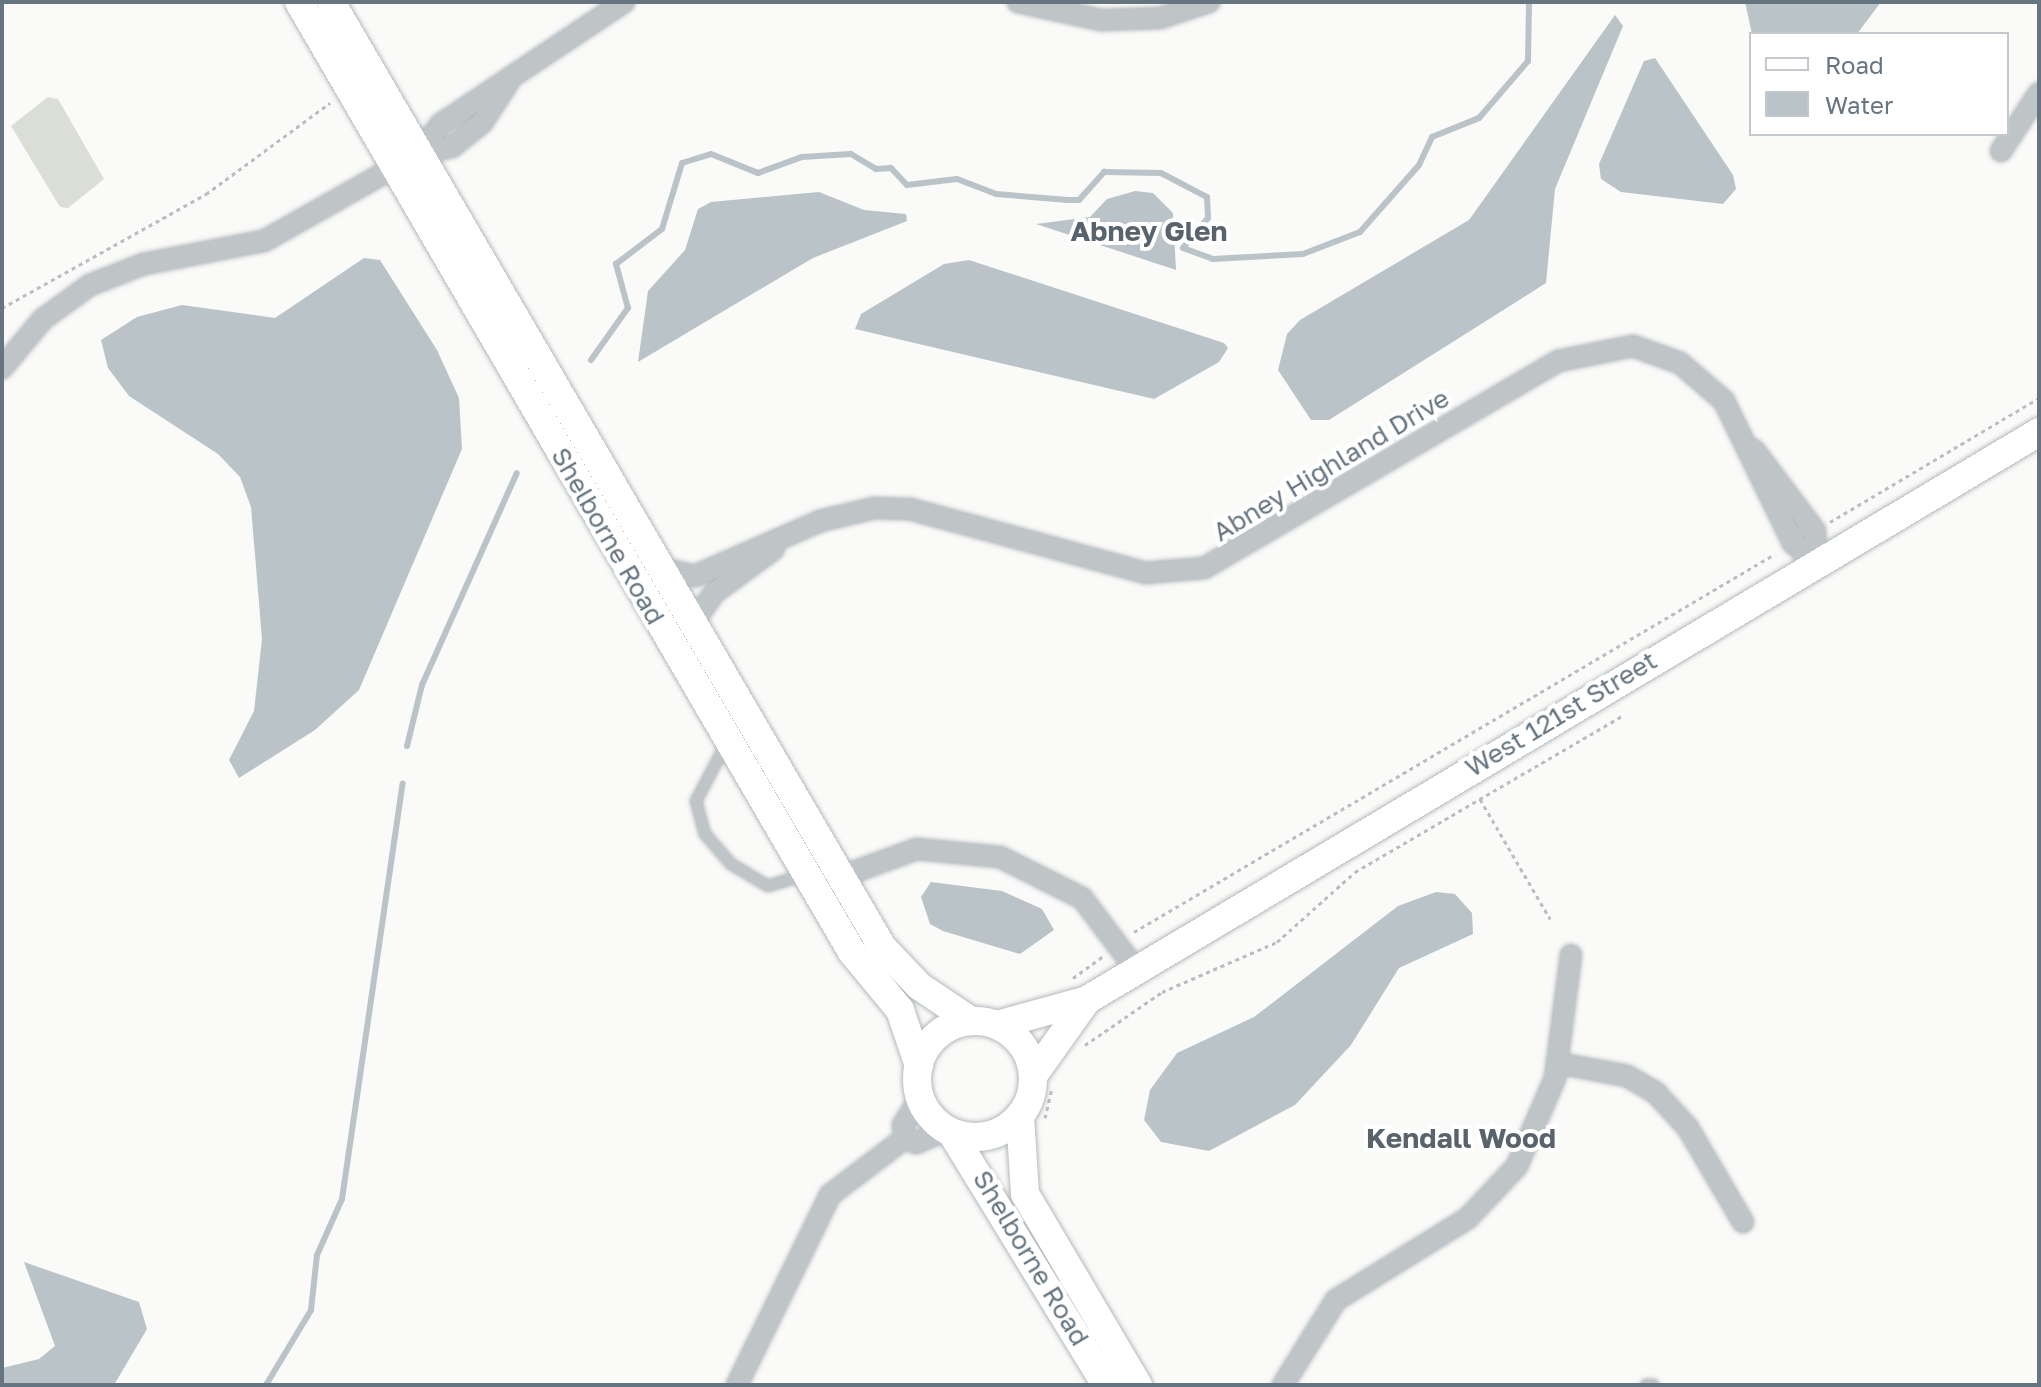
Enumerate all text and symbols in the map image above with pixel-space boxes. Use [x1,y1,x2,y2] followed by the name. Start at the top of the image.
[1749,32,2009,136] legend
[1825,50,1884,79] text: Road
[1825,90,1893,119] text: Water
[1070,214,1228,248] district label: Abney Glen
[1207,382,1455,548] street label: Abney Highland Drive
[545,442,671,630] street label: Shelborne Road
[1460,645,1662,783] street label: West 121st Street
[1366,1121,1556,1155] district label: Kendall Wood
[966,1165,1096,1351] street label: Shelborne Road

